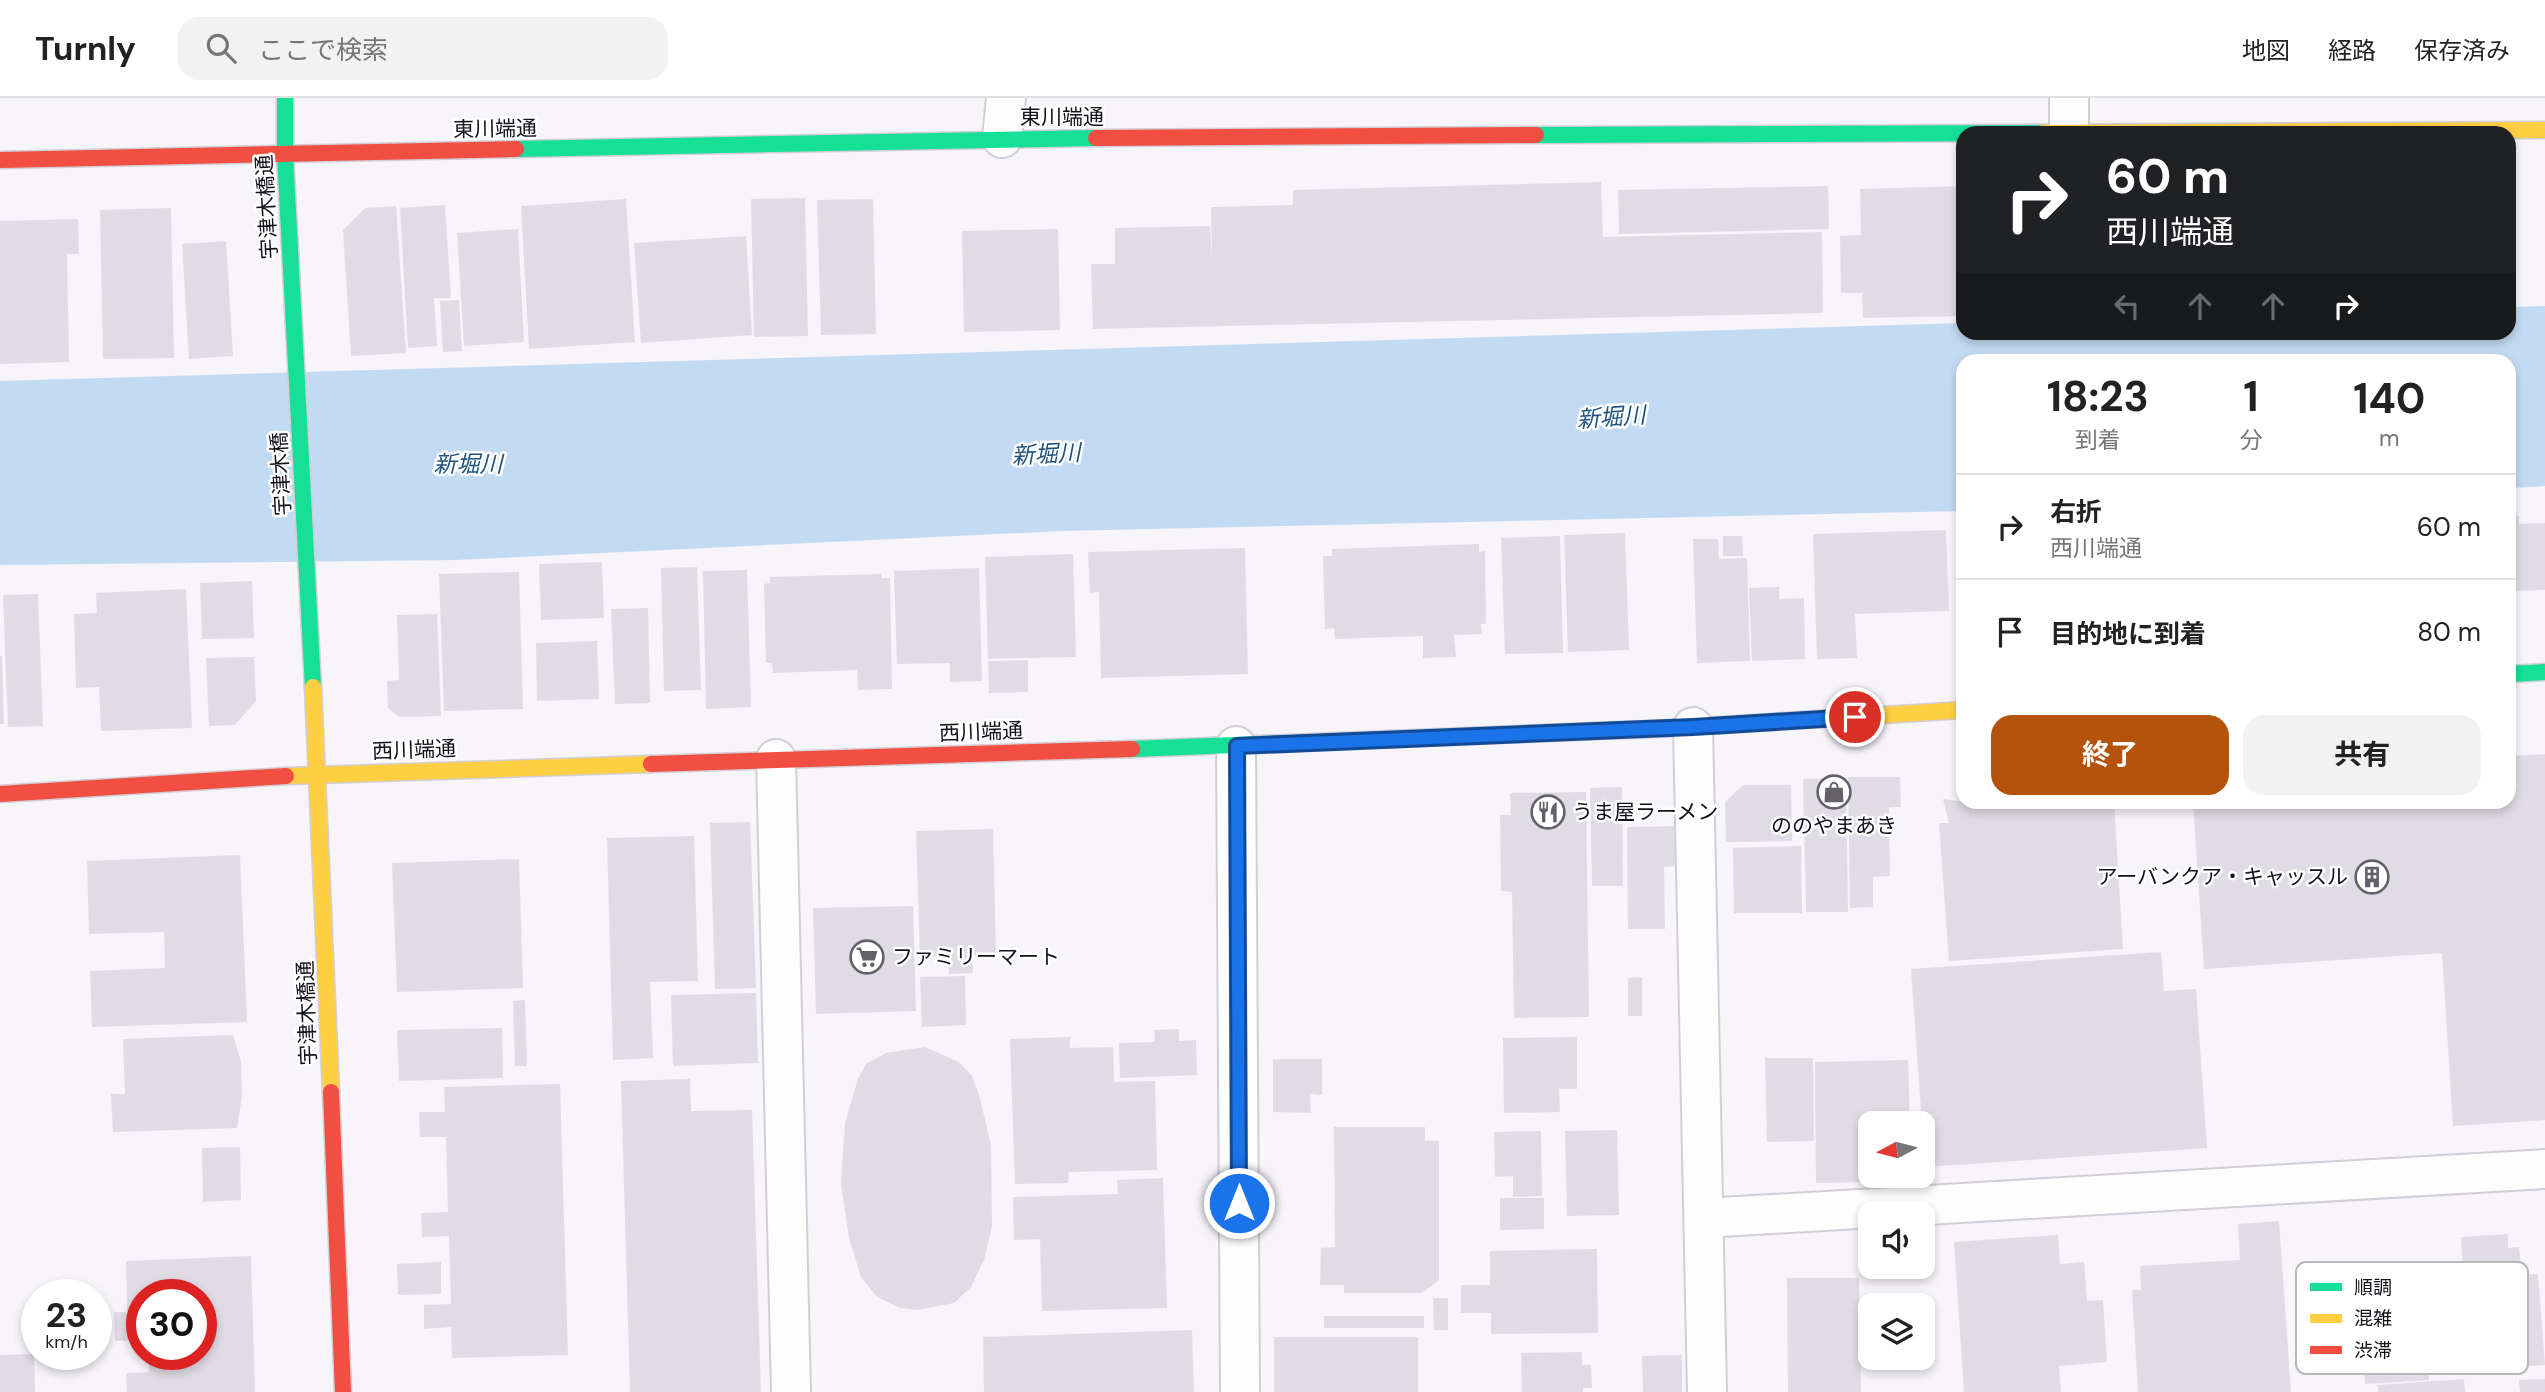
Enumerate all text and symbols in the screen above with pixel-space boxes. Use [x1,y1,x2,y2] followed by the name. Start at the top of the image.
[178,17,668,80] search box
[35,27,136,70] text: Turnly
[202,29,240,67] icon: search
[258,33,388,67] text: ここで検索
[2242,35,2290,66] text: 地図
[2328,35,2376,66] text: 経路
[2414,35,2510,66] text: 保存済み
[1020,103,1104,131] street label: 東川端通
[453,114,537,144] street label: 東川端通
[2106,144,2229,208] text: 60 m
[250,154,284,260] street label: 宇津木橋通
[1991,154,2082,245] icon: right
[2106,211,2234,253] text: 西川端通
[2108,287,2146,325] icon: left
[2181,287,2219,325] icon: ahead
[2254,287,2292,325] icon: ahead
[2327,287,2365,325] icon: right
[2047,369,2149,424] text: 18:23
[2243,369,2259,424] text: 1
[2353,371,2425,426] text: 140
[1576,399,1649,434] water label: 新堀川
[2379,423,2399,453] text: m
[2075,425,2121,455] text: 到着
[2239,425,2262,455] text: 分
[265,431,297,517] street label: 宇津木橋
[1011,437,1084,471] water label: 新堀川
[434,449,506,479] water label: 新堀川
[2050,495,2102,529] text: 右折
[1991,508,2029,546] icon: right
[2417,510,2481,544] text: 60 m
[2050,533,2142,563] text: 西川端通
[1991,613,2029,651] icon: arrive
[2417,615,2481,649] text: 80 m
[2050,617,2206,651] text: 目的地に到着
[1825,687,1885,747] pin
[1836,698,1874,736] icon: arrive
[1991,715,2229,795] button: 終了
[2243,715,2481,795] button: 共有
[939,717,1023,747] street label: 西川端通
[372,735,456,765] street label: 西川端通
[1815,773,1853,811] shop icon: ののやまあき
[1529,793,1567,831] restaurant icon: うま屋ラーメン
[1572,798,1718,826] place label: うま屋ラーメン
[1771,812,1897,840] place label: ののやまあき
[2353,858,2391,896] building icon: アーバンクア・キャッスル
[2096,863,2348,891] place label: アーバンクア・キャッスル
[848,938,886,976] supermarket icon: ファミリーマート
[892,943,1060,971] place label: ファミリーマート
[291,960,323,1066] street label: 宇津木橋通
[1858,1111,1936,1188] north arrow
[1858,1111,1935,1370] map controls
[1202,1166,1276,1240] position arrow
[1858,1202,1935,1279] button: sound
[2296,1262,2528,1374] legend
[2354,1275,2392,1300] text: 順調
[126,1279,217,1370] speed limit sign: 30
[46,1292,87,1338] text: 23
[1858,1293,1935,1370] button: layers
[2354,1306,2392,1331] text: 混雑
[45,1330,88,1354] text: km/h
[2354,1338,2392,1363] text: 渋滞

